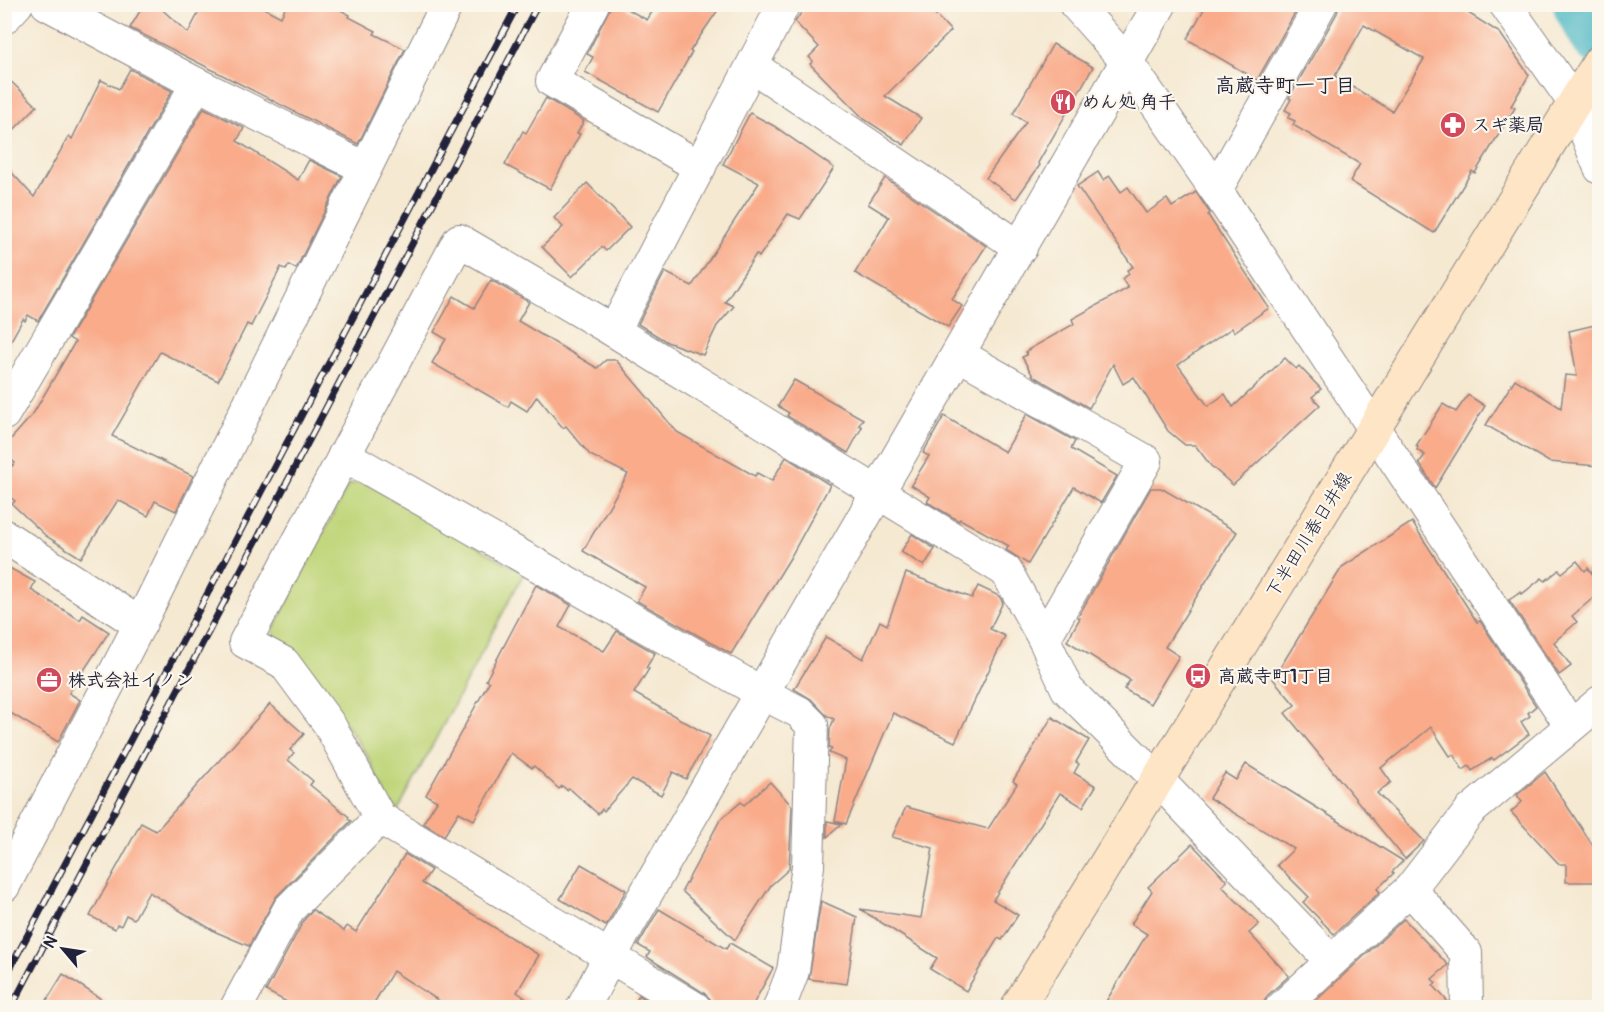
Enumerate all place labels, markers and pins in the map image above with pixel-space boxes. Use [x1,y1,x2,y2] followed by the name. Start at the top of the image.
[1048,87,1078,117] restaurant icon: めん処 角千
[1082,91,1176,114] place label: めん処 角千
[1438,110,1468,140] pharmacy icon: スギ薬局
[1472,114,1544,137] place label: スギ薬局
[1183,661,1213,691] bus stop icon: 高蔵寺町1丁目
[34,665,64,695] office icon: 株式会社イノン
[1218,665,1333,688] place label: 高蔵寺町1丁目
[68,669,194,692] place label: 株式会社イノン

